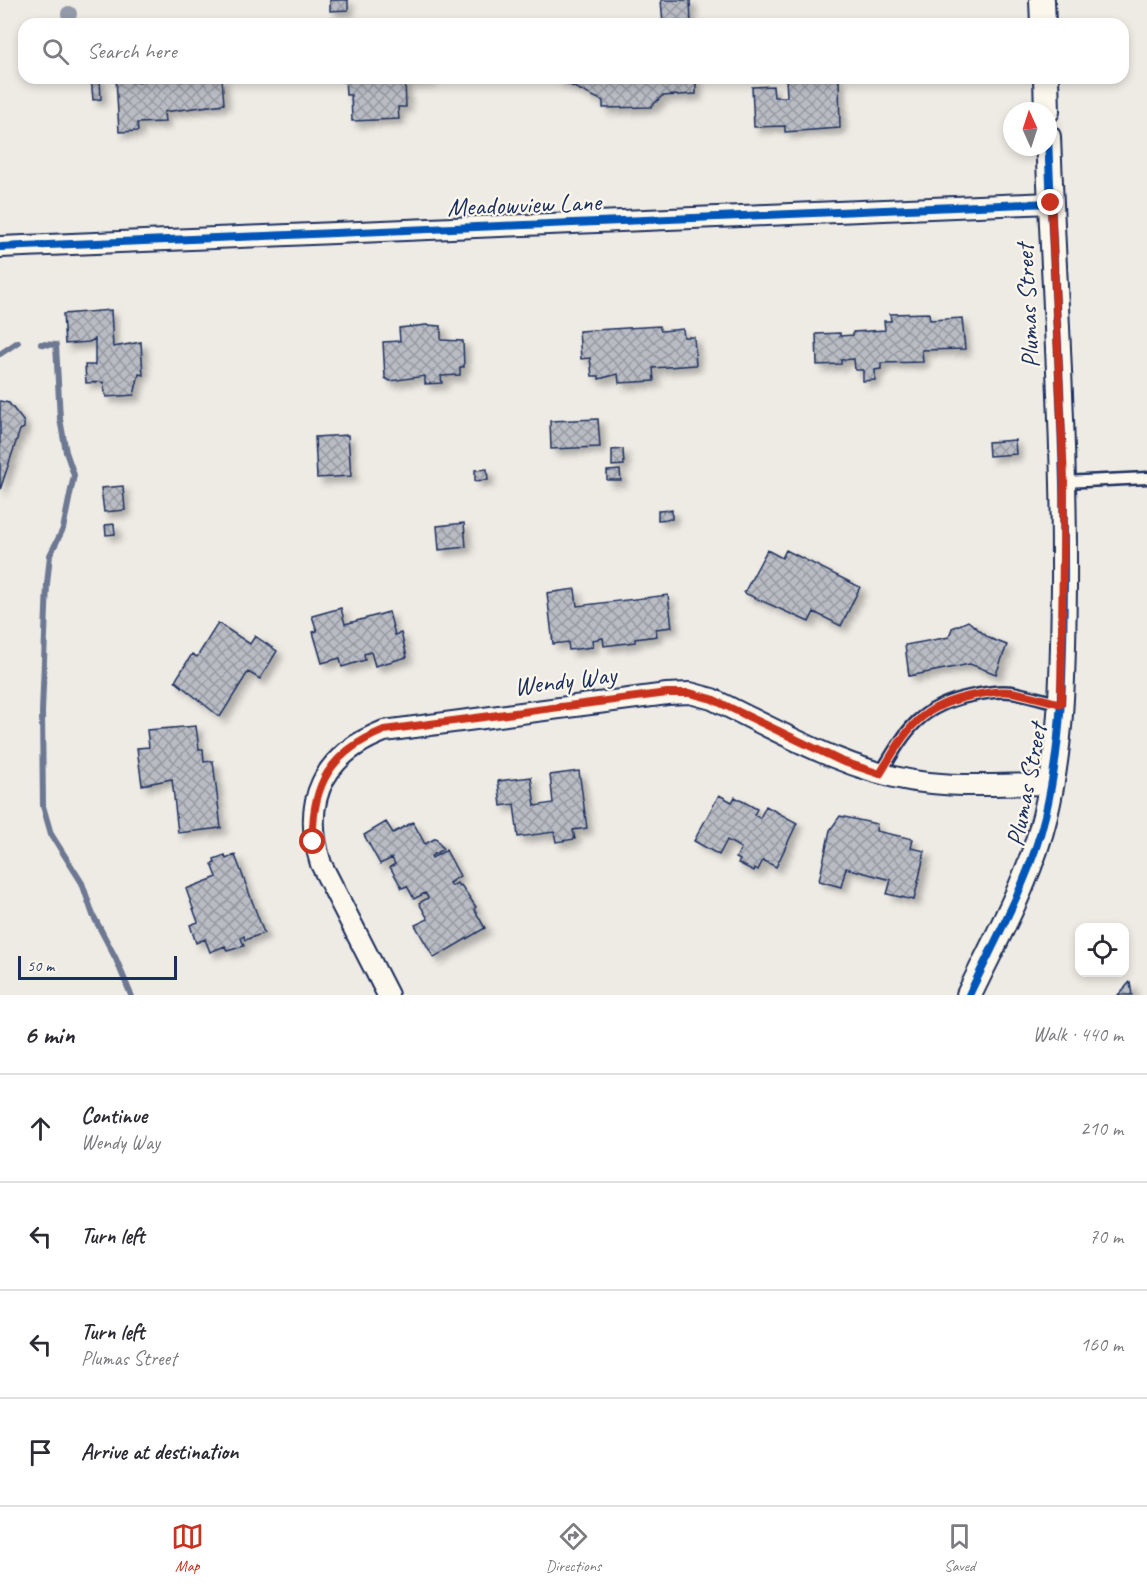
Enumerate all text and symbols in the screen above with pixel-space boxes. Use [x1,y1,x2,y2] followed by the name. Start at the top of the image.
[18,18,1129,84] search box
[39,35,72,68] icon: search
[87,37,177,65] text: Search here
[1003,102,1057,156] north arrow
[446,185,604,224] street label: Meadowview Lane
[1037,189,1063,215] route end
[1008,240,1047,369] street label: Plumas Street
[512,658,620,703] street label: Wendy Way
[998,718,1055,849] street label: Plumas Street
[299,828,325,854] route start
[1075,923,1129,977] map controls
[1075,923,1129,977] button: locate
[18,953,177,980] scale bar
[27,956,54,976] text: 50 m
[24,1018,74,1051] text: 6 min
[1033,1022,1123,1047] text: Walk · 440 m
[81,1102,147,1130] text: Continue
[24,1112,57,1145] icon: ahead
[1080,1116,1123,1141] text: 210 m
[81,1130,160,1155] text: Wendy Way
[24,1220,57,1253] icon: left
[81,1222,145,1250] text: Turn left
[1089,1224,1123,1249] text: 70 m
[81,1318,145,1346] text: Turn left
[24,1328,57,1361] icon: left
[1080,1332,1123,1357] text: 160 m
[81,1346,177,1371] text: Plumas Street
[24,1436,57,1469] icon: arrive
[81,1438,238,1466] text: Arrive at destination
[171,1520,204,1576] tab: Map
[546,1520,601,1576] tab: Directions
[943,1520,976,1576] tab: Saved

